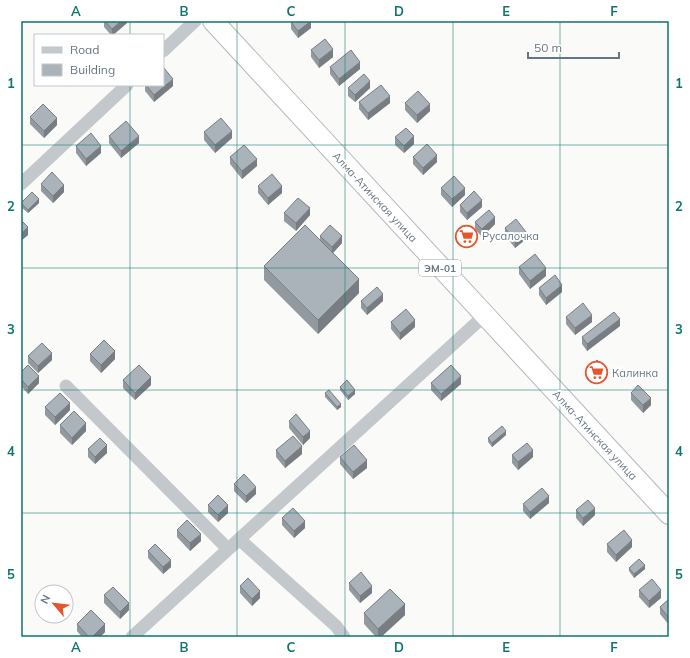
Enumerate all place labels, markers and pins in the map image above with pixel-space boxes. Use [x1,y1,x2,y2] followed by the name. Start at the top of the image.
[454,223,480,249] supermarket icon: Русалочка
[482,229,539,243] place label: Русалочка
[583,360,609,386] supermarket icon: Калинка
[612,366,658,380] place label: Калинка

